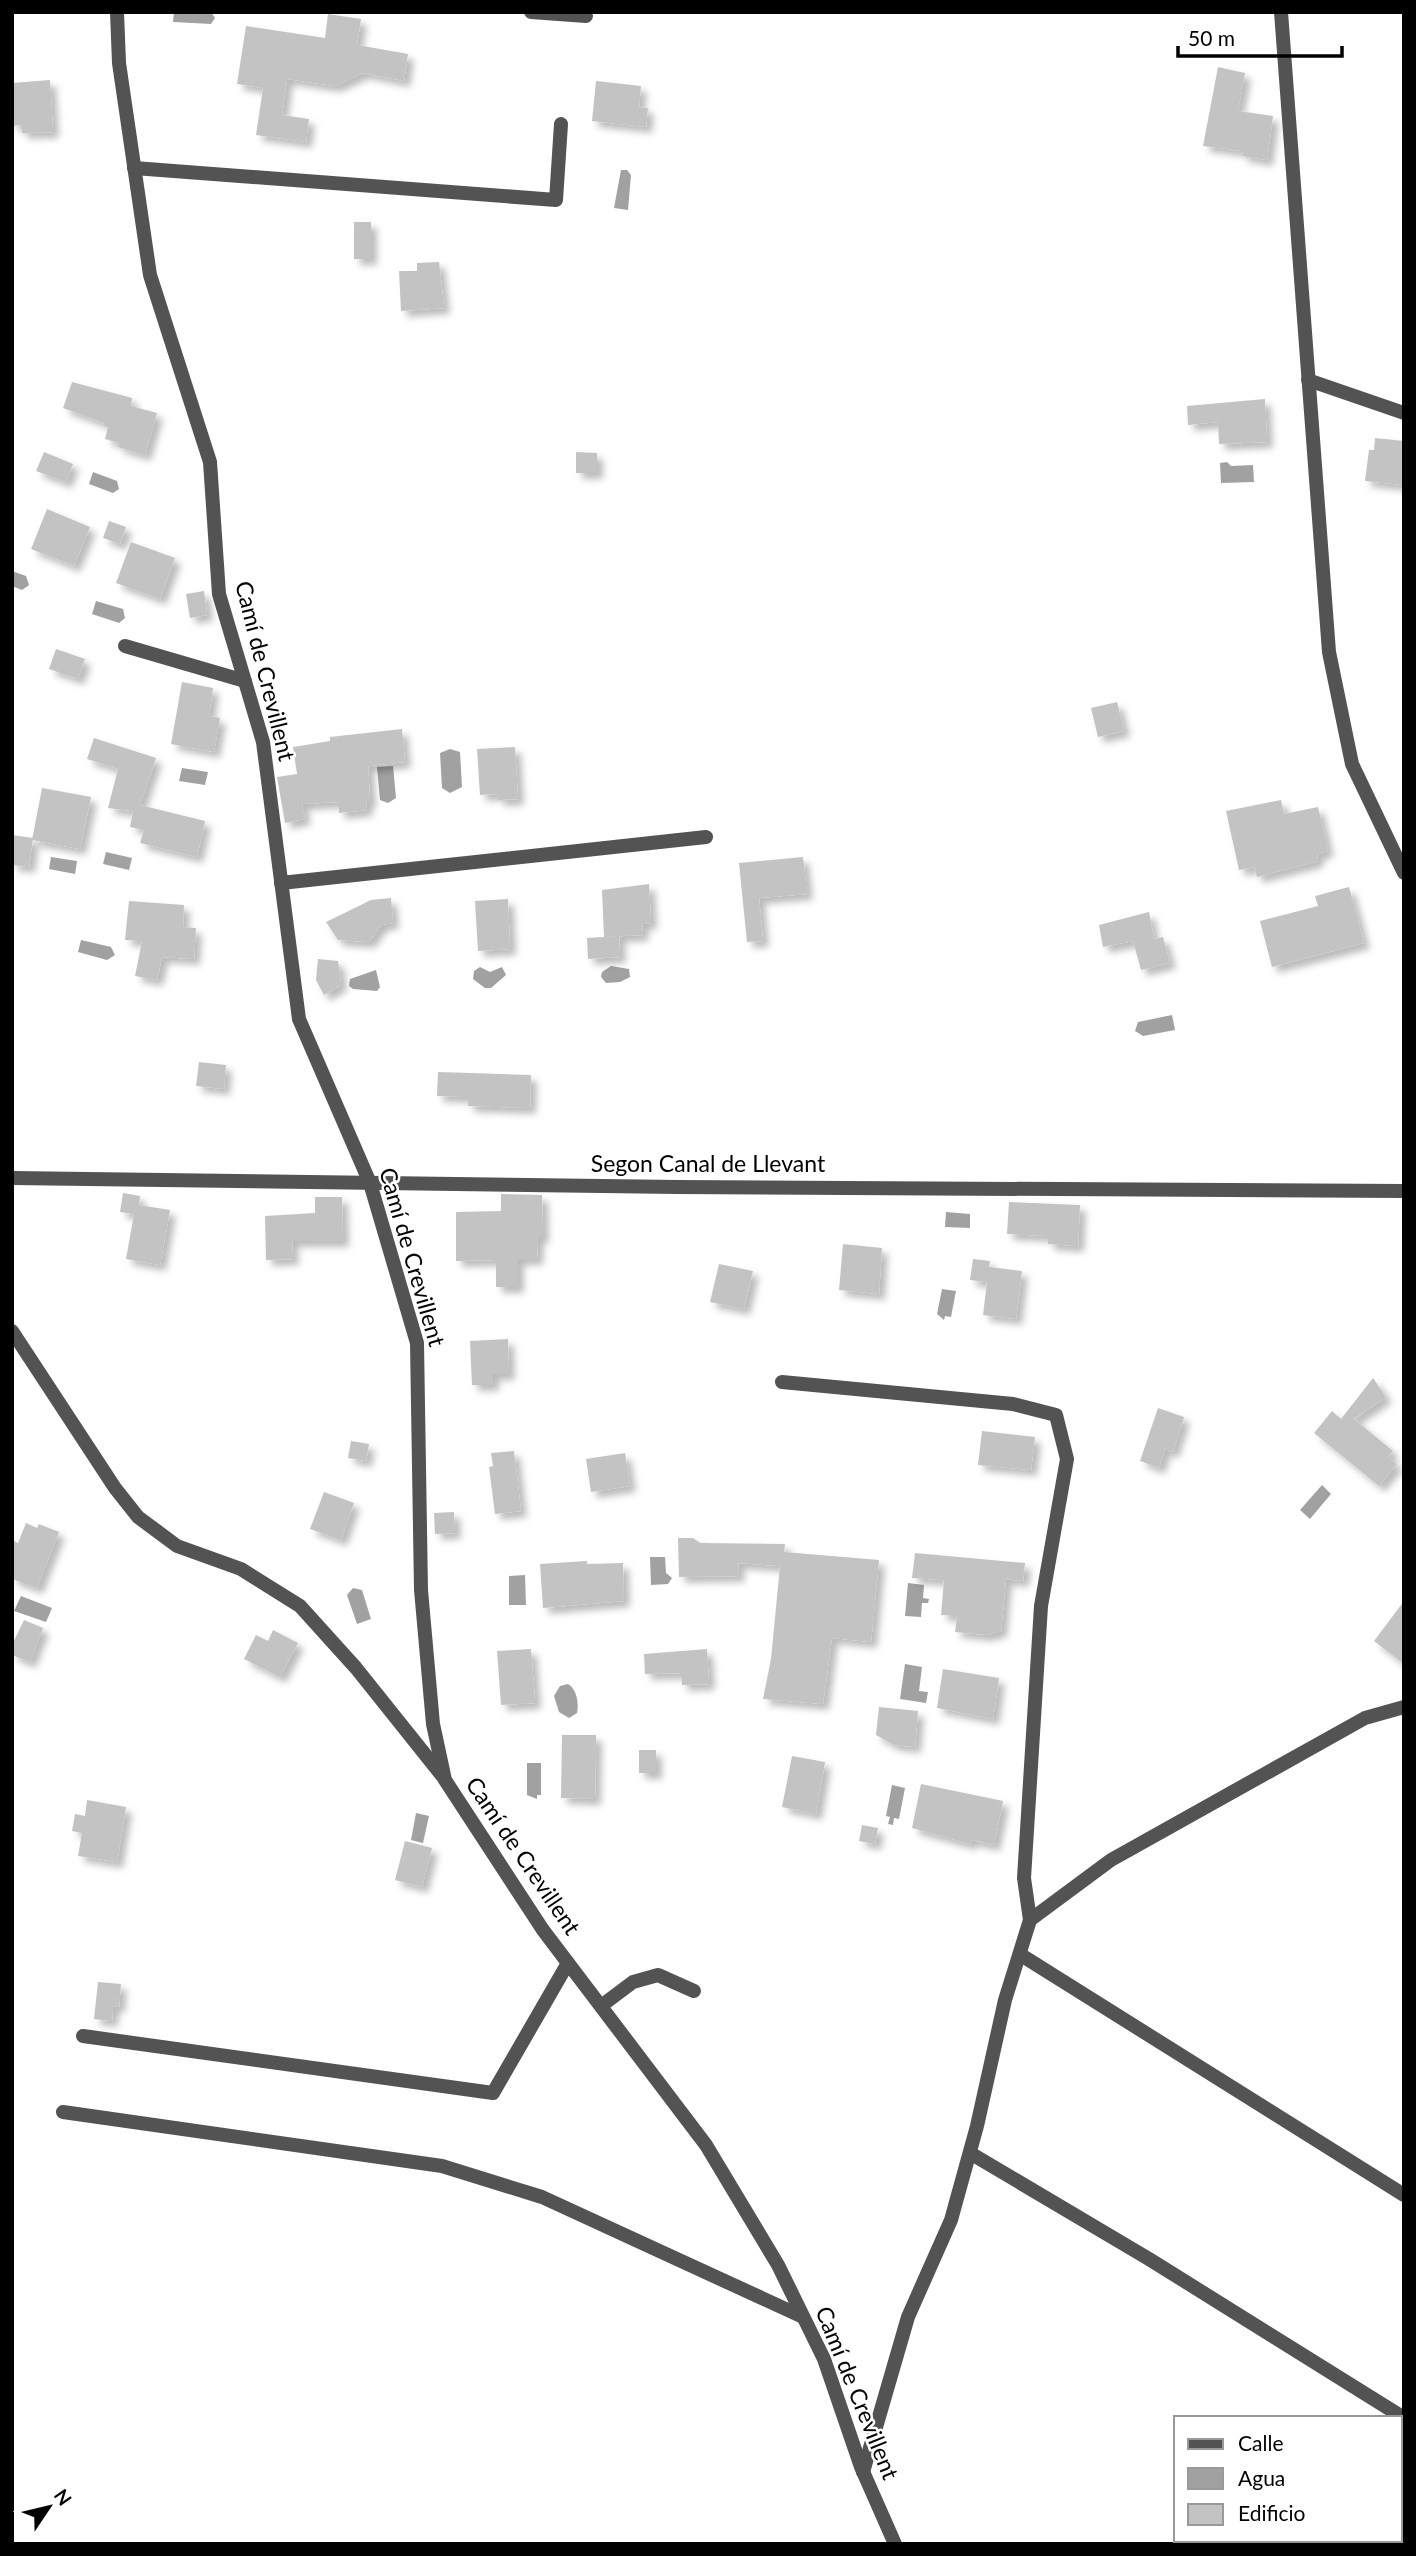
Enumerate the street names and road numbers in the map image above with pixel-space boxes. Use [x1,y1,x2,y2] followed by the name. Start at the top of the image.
[230,578,302,764] street label: Camí de Crevillent
[591,1149,826,1177] street label: Segon Canal de Llevant
[374,1164,452,1350] street label: Camí de Crevillent
[461,1771,587,1940] street label: Camí de Crevillent
[810,2302,906,2484] street label: Camí de Crevillent

